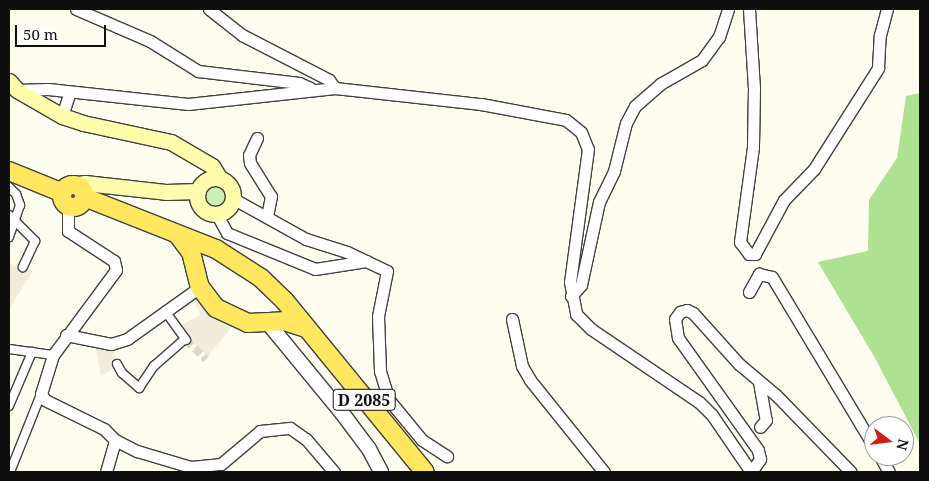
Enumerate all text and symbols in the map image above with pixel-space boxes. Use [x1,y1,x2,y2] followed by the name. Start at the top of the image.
[18,15,109,47] scale bar
[23,24,58,44] text: 50 m
[332,386,396,414] road number: D 2085
[864,416,914,466] north arrow
[892,437,914,453] text: N

